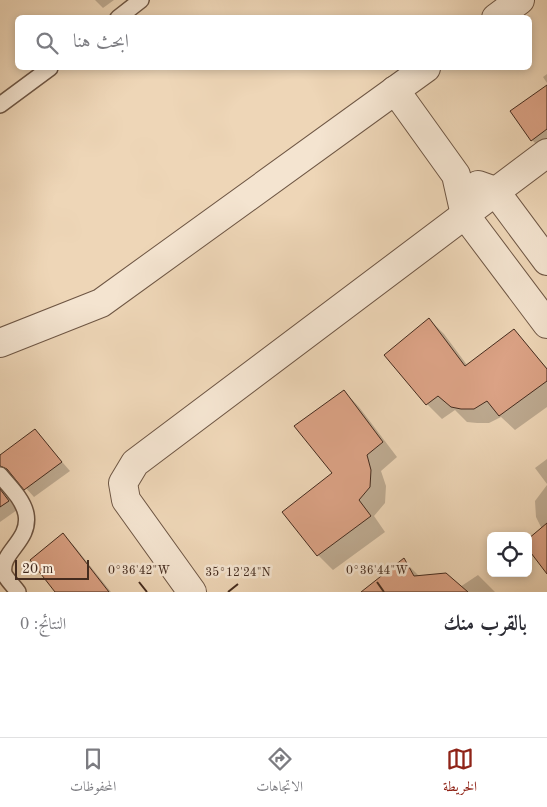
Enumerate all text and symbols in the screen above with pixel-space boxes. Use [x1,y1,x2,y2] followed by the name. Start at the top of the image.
[15,15,532,70] search box
[33,29,61,57] icon: search
[73,33,129,52] text: ابحث هنا
[487,532,532,577] map controls
[487,532,532,577] button: locate
[15,557,89,580] scale bar
[22,562,53,576] text: 20 m
[108,565,170,577] text: 0°36'42"W
[346,565,408,577] text: 0°36'44"W
[205,566,271,579] text: 35°12'24"N
[444,614,527,635] text: بالقرب منك
[20,617,66,633] text: النتائج: 0
[70,745,116,800] tab: المحفوظات
[256,745,303,800] tab: الاتجاهات
[443,745,477,800] tab: الخريطة

